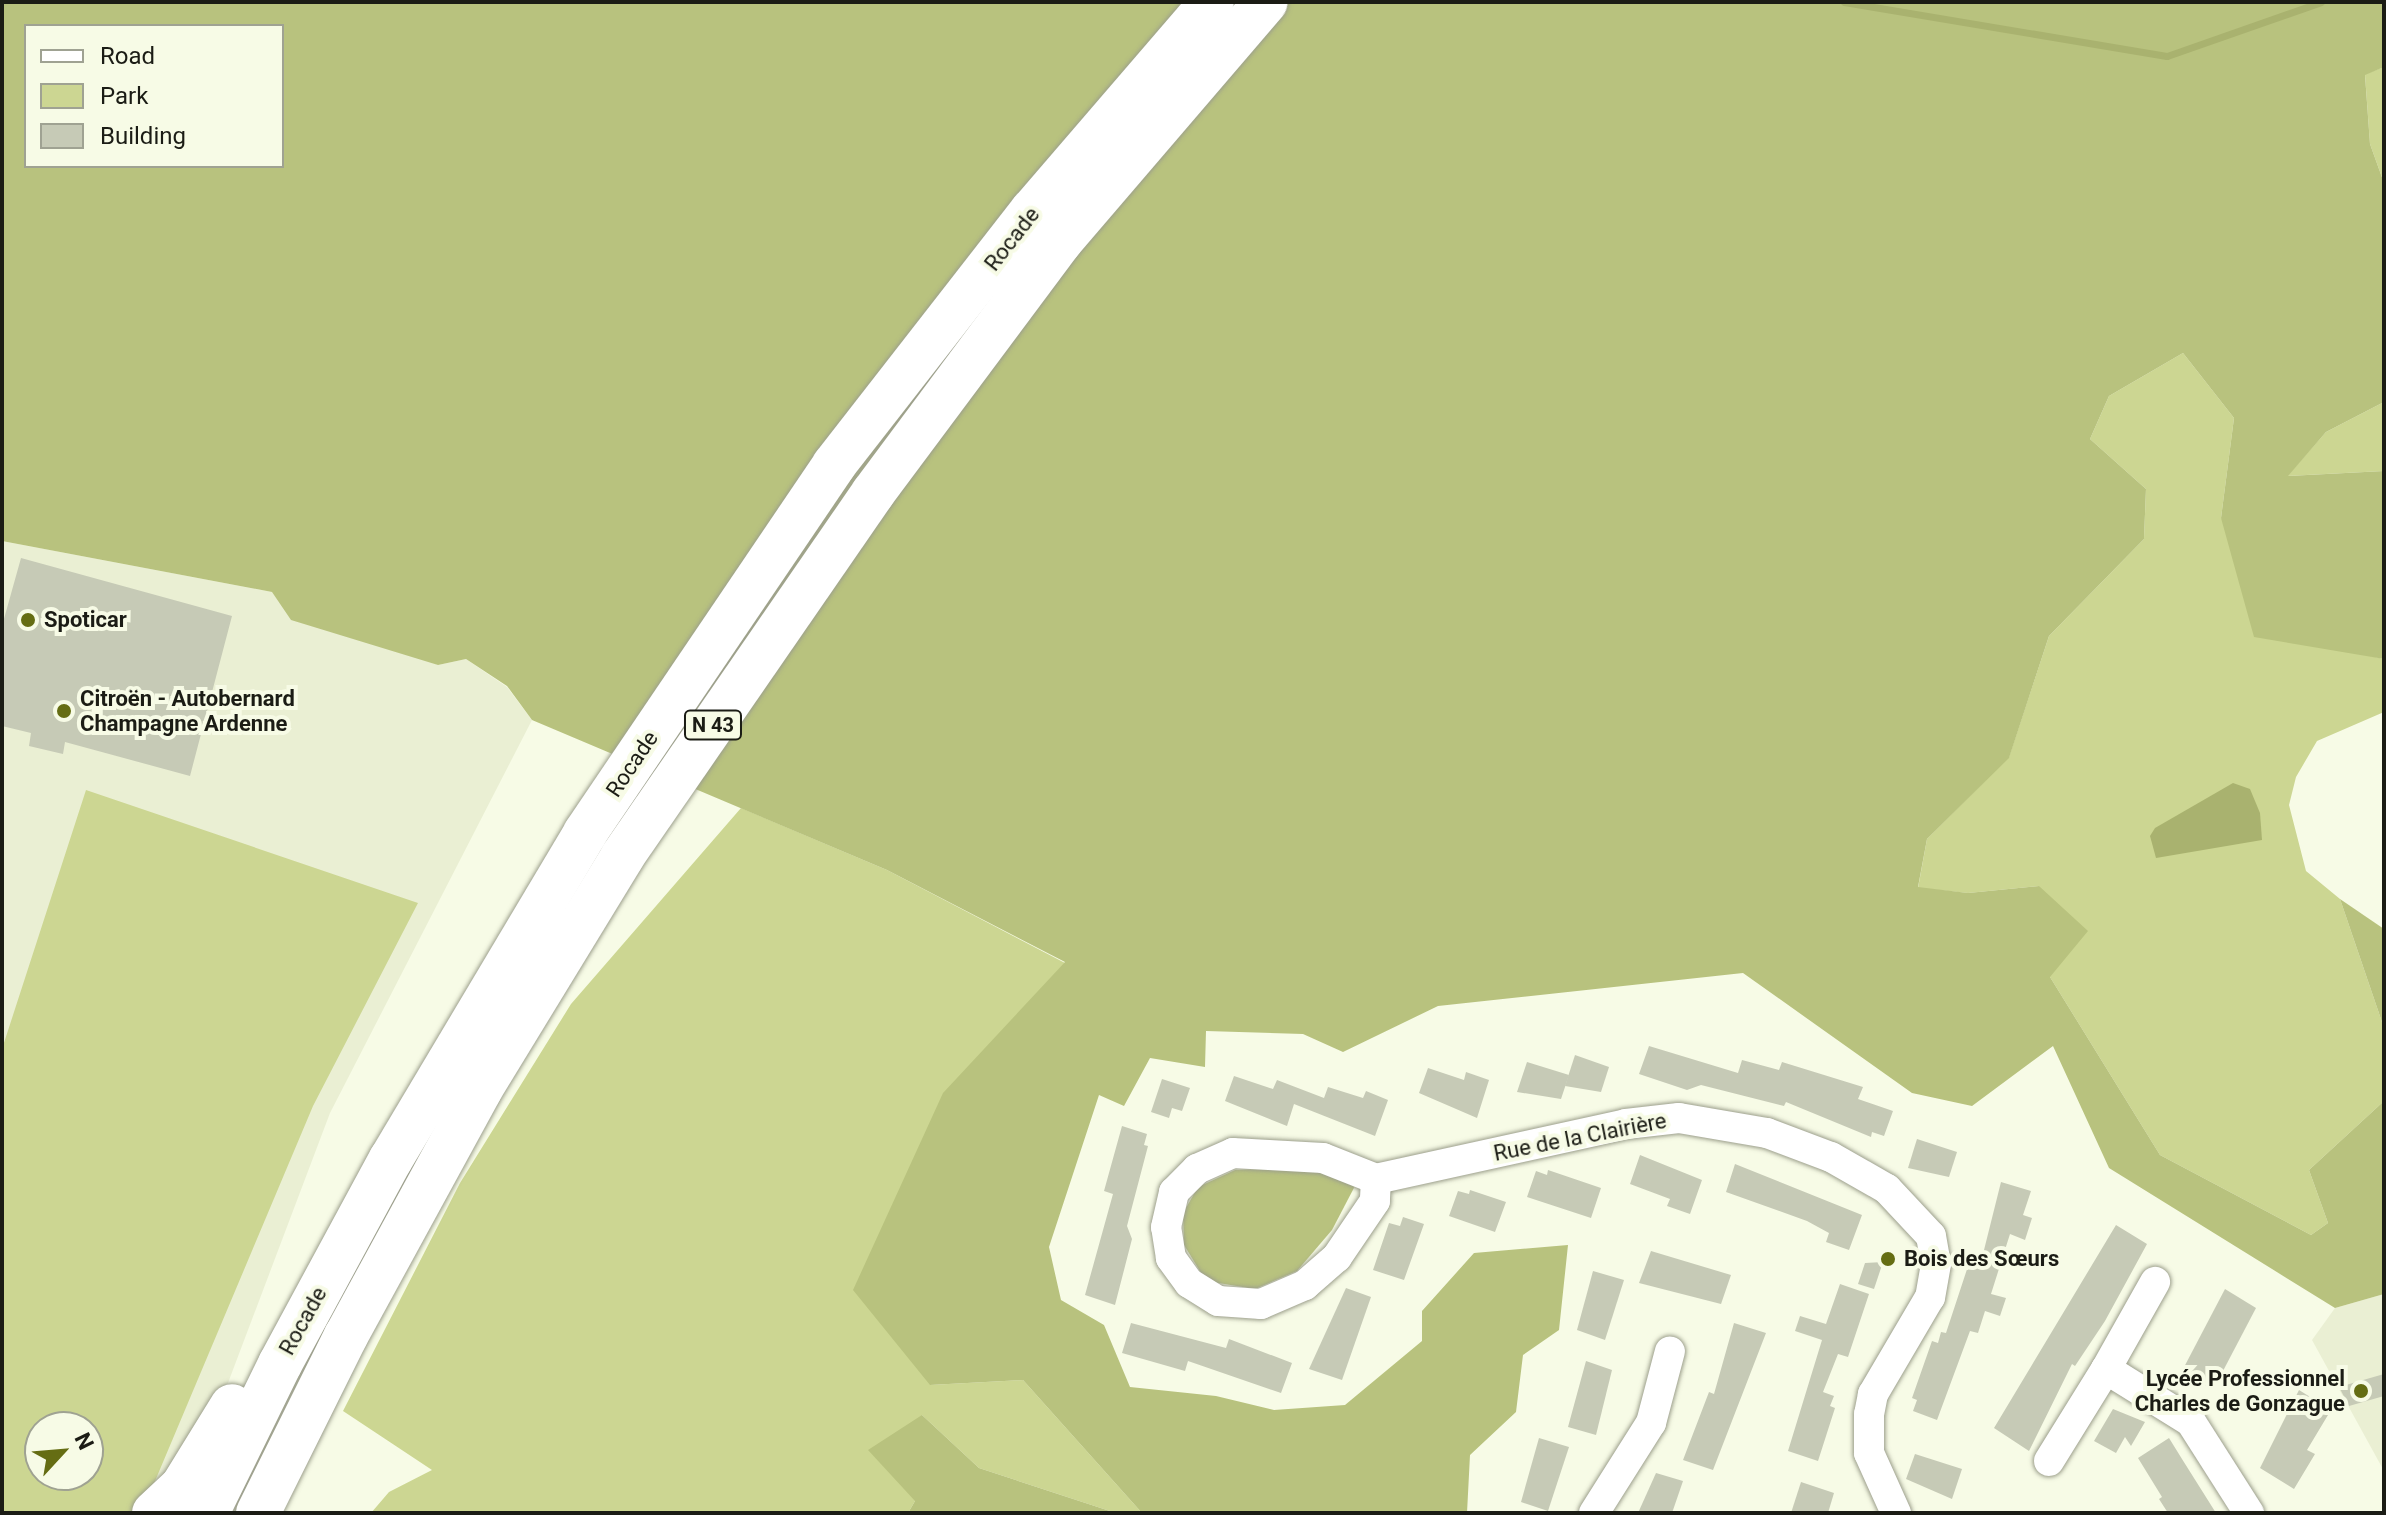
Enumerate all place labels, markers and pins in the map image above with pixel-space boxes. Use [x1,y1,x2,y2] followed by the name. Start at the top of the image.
[44,607,127,633] place label: Spoticar
[19,611,37,629] marker: Spoticar
[80,685,295,736] place label: Citroën - Autobernard Champagne Ardenne
[55,702,73,720] marker: Citroën - Autobernard Champagne Ardenne
[1904,1246,2059,1272] place label: Bois des Sœurs
[1879,1250,1897,1268] marker: Bois des Sœurs
[2135,1365,2345,1416] place label: Lycée Professionnel Charles de Gonzague
[2352,1382,2370,1400] marker: Lycée Professionnel Charles de Gonzague

